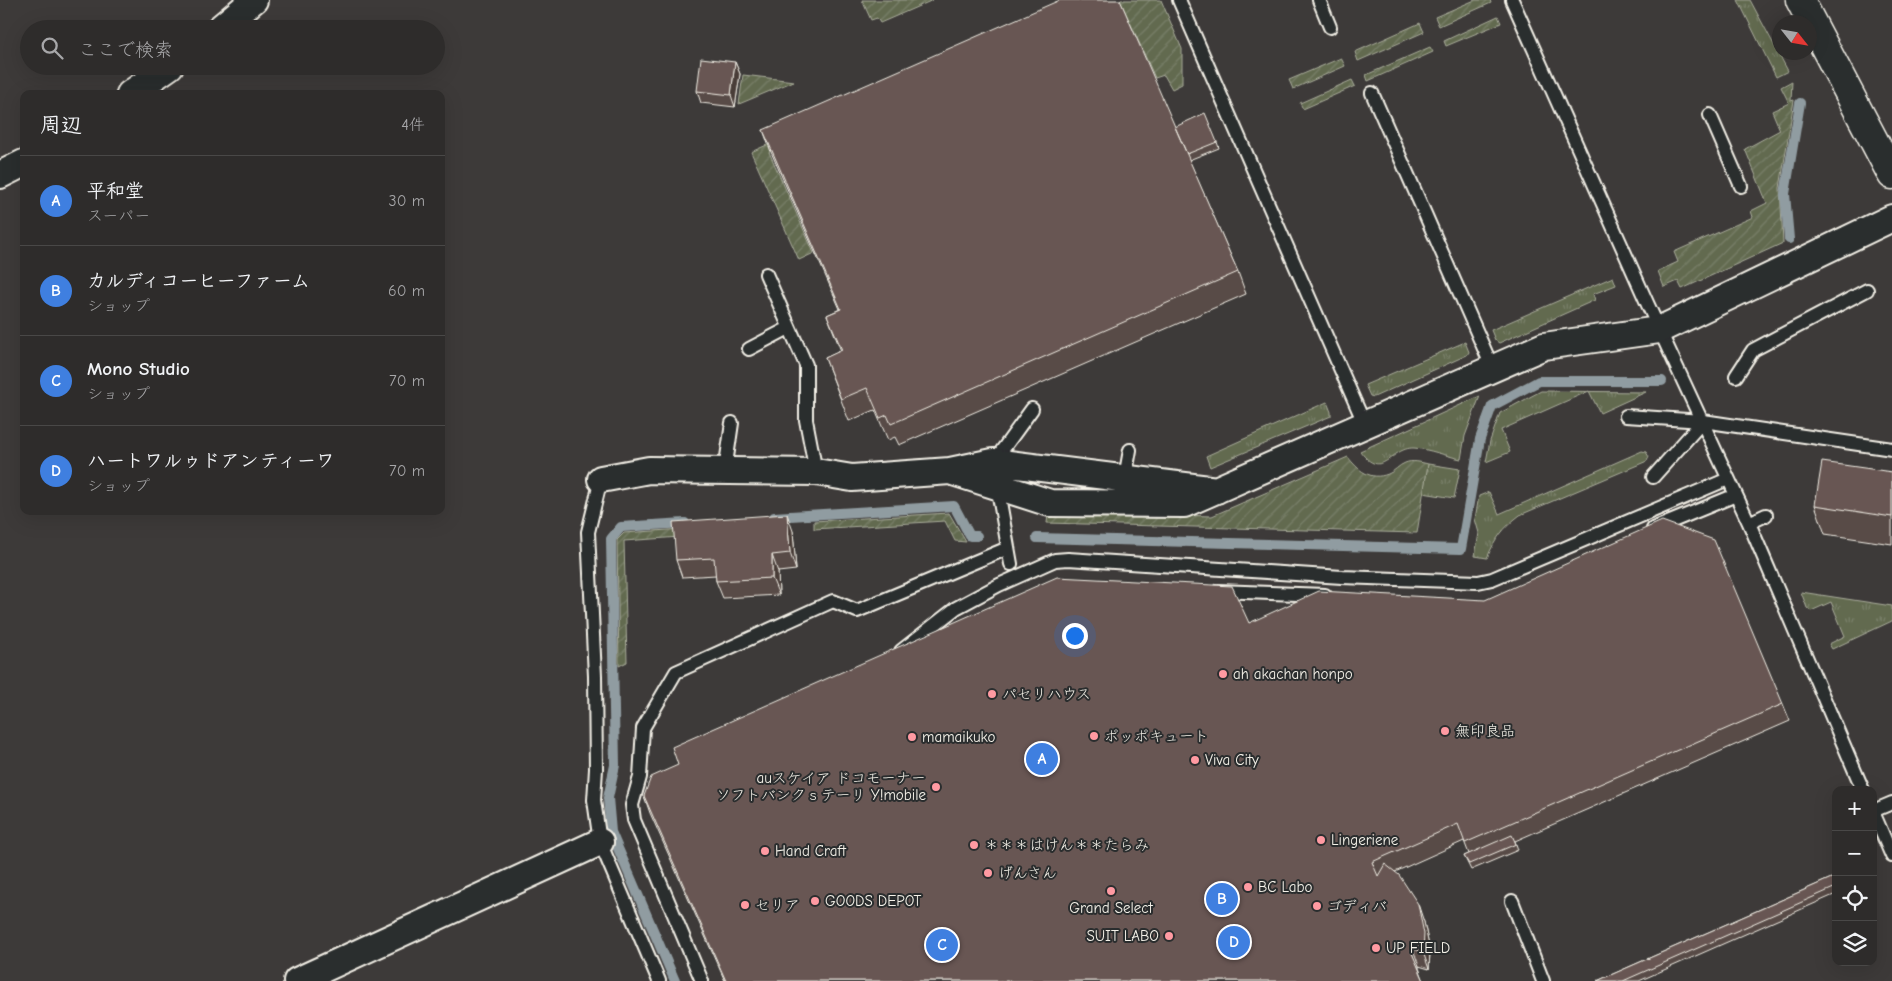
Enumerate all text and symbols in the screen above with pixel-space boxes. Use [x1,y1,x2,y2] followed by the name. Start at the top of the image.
[1772,15,1817,60] north arrow
[20,20,445,75] search box
[38,34,66,62] icon: search
[78,39,173,61] text: ここで検索
[40,113,82,137] text: 周辺
[401,116,425,134] text: 4件
[87,180,144,202] text: 平和堂
[52,192,60,210] text: A
[389,192,425,210] text: 30 m
[87,207,150,225] text: スーパー
[87,270,310,292] text: カルディコーヒーファーム
[51,282,61,300] text: B
[388,282,425,300] text: 60 m
[87,297,150,315] text: ショップ
[87,358,190,380] text: Mono Studio
[51,372,61,390] text: C
[389,372,425,390] text: 70 m
[87,385,150,403] text: ショップ
[87,450,335,472] text: ハートワルゥドアンティーワ
[51,462,61,480] text: D
[389,462,425,480] text: 70 m
[87,477,150,495] text: ショップ
[1062,623,1088,649] your location
[1233,665,1353,683] place label: ah akachan honpo
[1217,668,1229,680] marker: ah akachan honpo
[1002,685,1091,703] place label: パセリハウス
[986,688,998,700] marker: パセリハウス
[1455,722,1515,740] place label: 無印良品
[1439,725,1451,737] marker: 無印良品
[1104,727,1209,745] place label: ポッポキュート
[922,728,996,746] place label: mamaikuko
[1088,730,1100,742] marker: ポッポキュート
[906,731,918,743] marker: mamaikuko
[1026,740,1058,778] pin: A
[1205,751,1259,769] place label: Viva City
[1189,754,1201,766] marker: Viva City
[716,769,926,804] place label: auスケイア ドコモーナー ソフトバンクｓテーリ Y!mobile
[930,781,942,793] marker: auスケイア ドコモーナー ソフトバンクｓテーリ Y!mobile
[1832,786,1877,966] map controls
[1832,786,1877,831] button: +
[1331,831,1399,849] place label: Lingeriene
[1832,831,1877,876] button: −
[1315,834,1327,846] marker: Lingeriene
[984,836,1149,854] place label: ＊＊＊はけん＊＊たらみ
[968,839,980,851] marker: ＊＊＊はけん＊＊たらみ
[775,842,847,860] place label: Hand Craft
[759,845,771,857] marker: Hand Craft
[998,864,1057,882] place label: げんさん
[982,867,994,879] marker: げんさん
[1832,876,1877,921] button: locate
[1258,878,1313,896] place label: BC Labo
[1206,880,1238,918] pin: B
[1242,881,1254,893] marker: BC Labo
[1105,885,1117,897] marker: Grand Select
[825,892,922,910] place label: GOODS DEPOT
[809,895,821,907] marker: GOODS DEPOT
[755,896,800,914] place label: セリア
[1327,897,1387,915] place label: ゴディバ
[739,899,751,911] marker: セリア
[1069,899,1153,917] place label: Grand Select
[1311,900,1323,912] marker: ゴディバ
[1832,921,1877,966] button: layers
[1218,923,1250,961] pin: D
[926,926,958,964] pin: C
[1086,927,1159,945] place label: SUIT LABO
[1163,930,1175,942] marker: SUIT LABO
[1386,939,1450,957] place label: UP FIELD
[1370,942,1382,954] marker: UP FIELD

